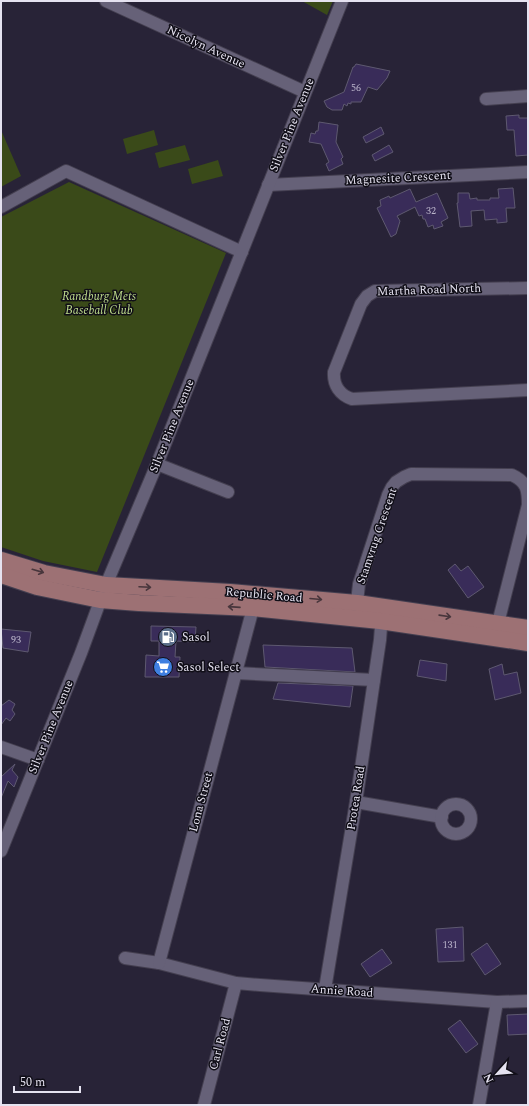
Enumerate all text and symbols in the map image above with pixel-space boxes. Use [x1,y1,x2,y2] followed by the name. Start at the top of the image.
[164,21,248,74] street label: Nicolyn Avenue
[264,75,320,175] street label: Silver Pine Avenue
[351,80,361,96] house number: 56
[345,166,451,190] street label: Magnesite Crescent
[426,203,436,219] house number: 32
[377,279,481,301] street label: Martha Road North
[62,287,137,320] park label: Randburg Mets Baseball Club
[144,376,200,476] street label: Silver Pine Avenue
[352,485,402,587] street label: Stamvrug Crescent
[31,568,44,576] one-way arrow
[225,582,304,608] street label: Republic Road
[138,584,151,591] one-way arrow
[309,595,322,603] one-way arrow
[228,603,241,610] one-way arrow
[438,612,451,619] one-way arrow
[157,626,179,648] fuel station icon: Sasol
[182,628,210,647] place label: Sasol
[11,632,21,648] house number: 93
[152,656,174,678] supermarket icon: Sasol Select
[177,658,239,677] place label: Sasol Select
[23,677,79,777] street label: Silver Pine Avenue
[342,764,370,831] street label: Protea Road
[184,770,218,834] street label: Lona Street
[443,937,458,953] house number: 131
[310,979,374,1003] street label: Annie Road
[204,1016,236,1072] street label: Carl Road
[477,1054,517,1094] north arrow
[14,1068,80,1094] scale bar
[479,1070,498,1086] text: N
[20,1073,45,1092] text: 50 m

